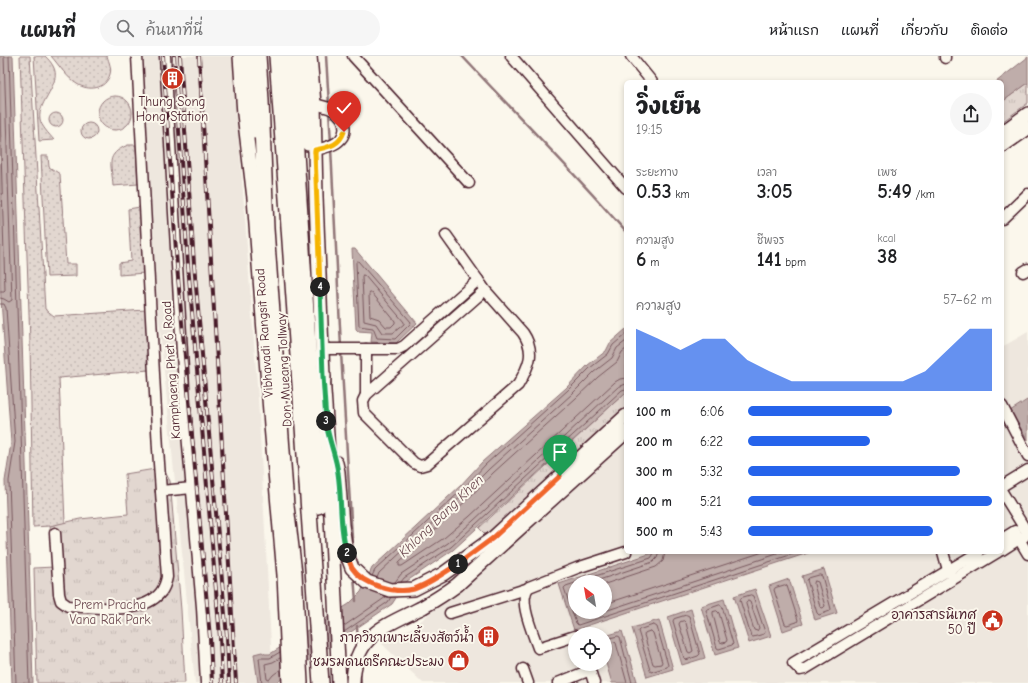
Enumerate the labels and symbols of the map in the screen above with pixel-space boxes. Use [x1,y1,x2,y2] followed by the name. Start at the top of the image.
[159,66,185,92] building icon: Thung Song Hong Station
[327,91,361,132] pin
[136,94,208,124] place label: Thung Song Hong Station
[252,268,276,398] street label: Vibhavadi Rangsit Road
[310,277,330,297] pin: 4
[159,300,183,440] street label: Kamphaeng Phet 6 Road
[274,313,294,427] street label: Don Mueang Tollway
[316,411,336,431] pin: 3
[543,435,577,476] pin
[395,471,487,561] water label: Khlong Bang Khen
[337,543,357,563] pin: 2
[448,554,468,574] pin: 1
[568,575,612,619] north arrow
[69,597,151,627] park label: Prem Pracha Vana Rak Park
[891,607,977,637] place label: อาคารสารนิเทศ 50 ปี
[979,608,1005,634] public building icon: อาคารสารนิเทศ 50 ปี
[476,624,502,650] building icon: ภาควิชาเพาะเลี้ยงสัตว์น้ำ
[339,625,474,645] place label: ภาควิชาเพาะเลี้ยงสัตว์น้ำ
[446,648,472,674] shop icon: ชมรมดนตรีคณะประมง
[313,653,444,669] place label: ชมรมดนตรีคณะประมง

